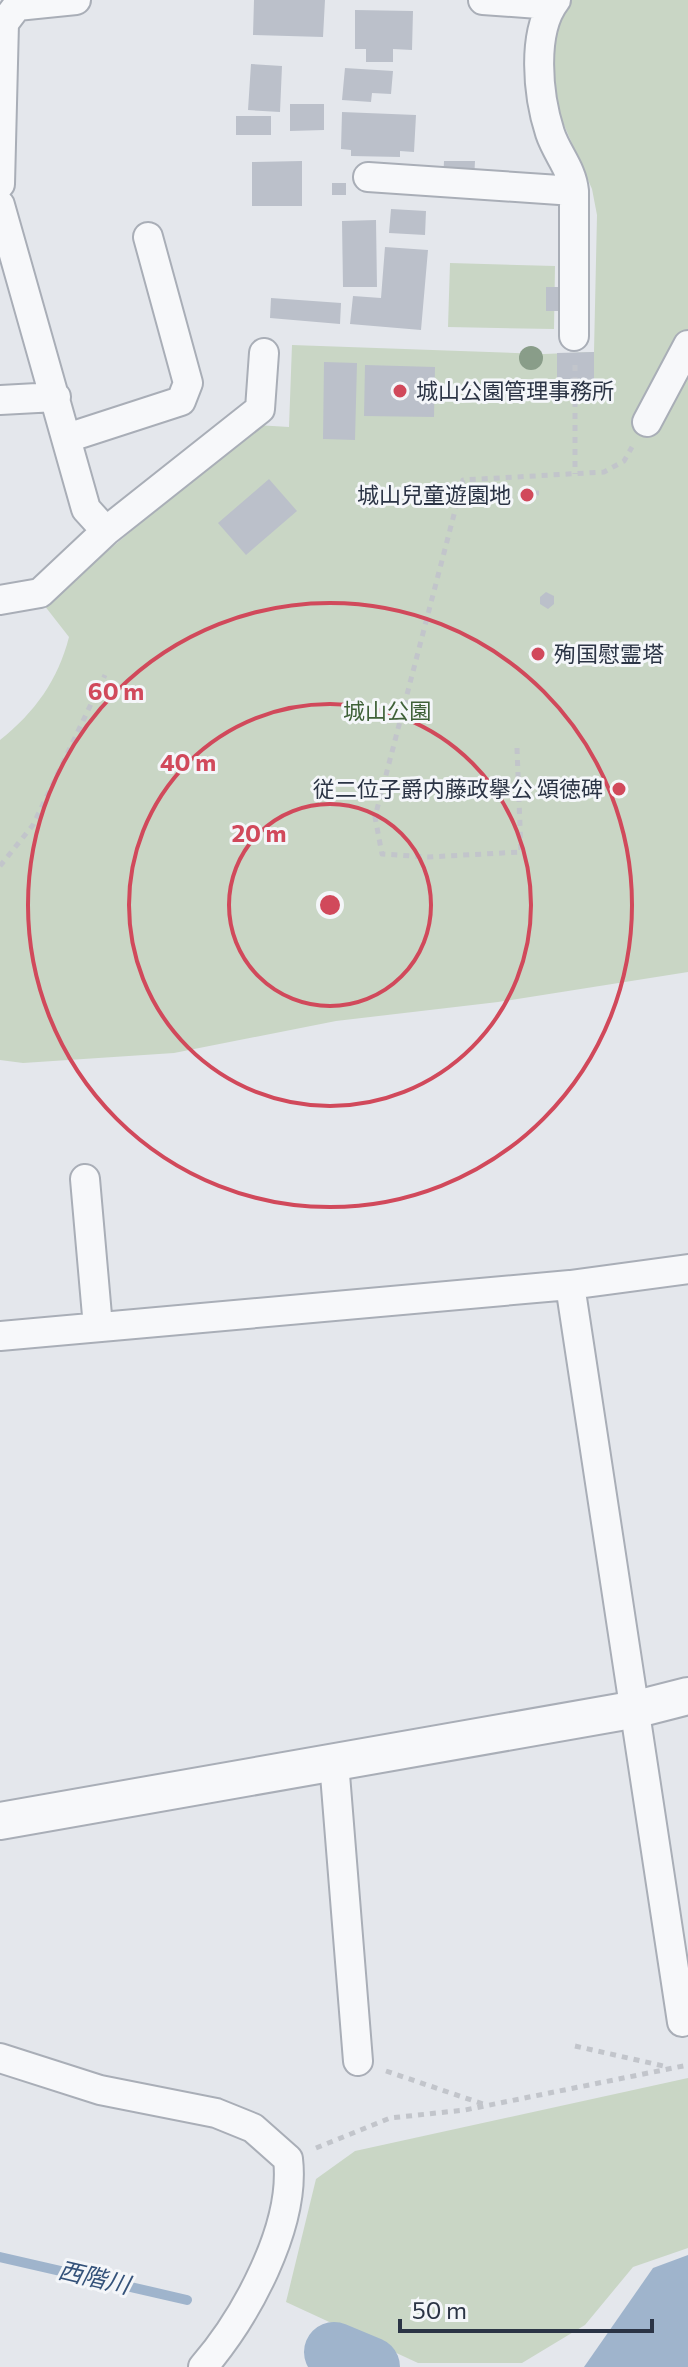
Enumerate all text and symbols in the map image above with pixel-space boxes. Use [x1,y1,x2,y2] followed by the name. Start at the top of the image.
[416,377,614,404] place label: 城山公園管理事務所
[391,382,409,400] marker: 城山公園管理事務所
[357,481,511,508] place label: 城山兒童遊園地
[518,486,536,504] marker: 城山兒童遊園地
[554,640,664,667] place label: 殉国慰霊塔
[529,645,547,663] marker: 殉国慰霊塔
[88,676,144,705] text: 60 m
[343,697,431,724] park label: 城山公園
[160,747,216,776] text: 40 m
[313,775,603,802] place label: 従二位子爵内藤政擧公 頌徳碑
[610,780,628,798] marker: 従二位子爵内藤政擧公 頌徳碑
[232,818,286,847] text: 20 m
[316,891,344,919] centre of rings
[56,2254,136,2299] water label: 西階川
[400,2283,652,2333] scale bar
[412,2295,467,2324] text: 50 m

